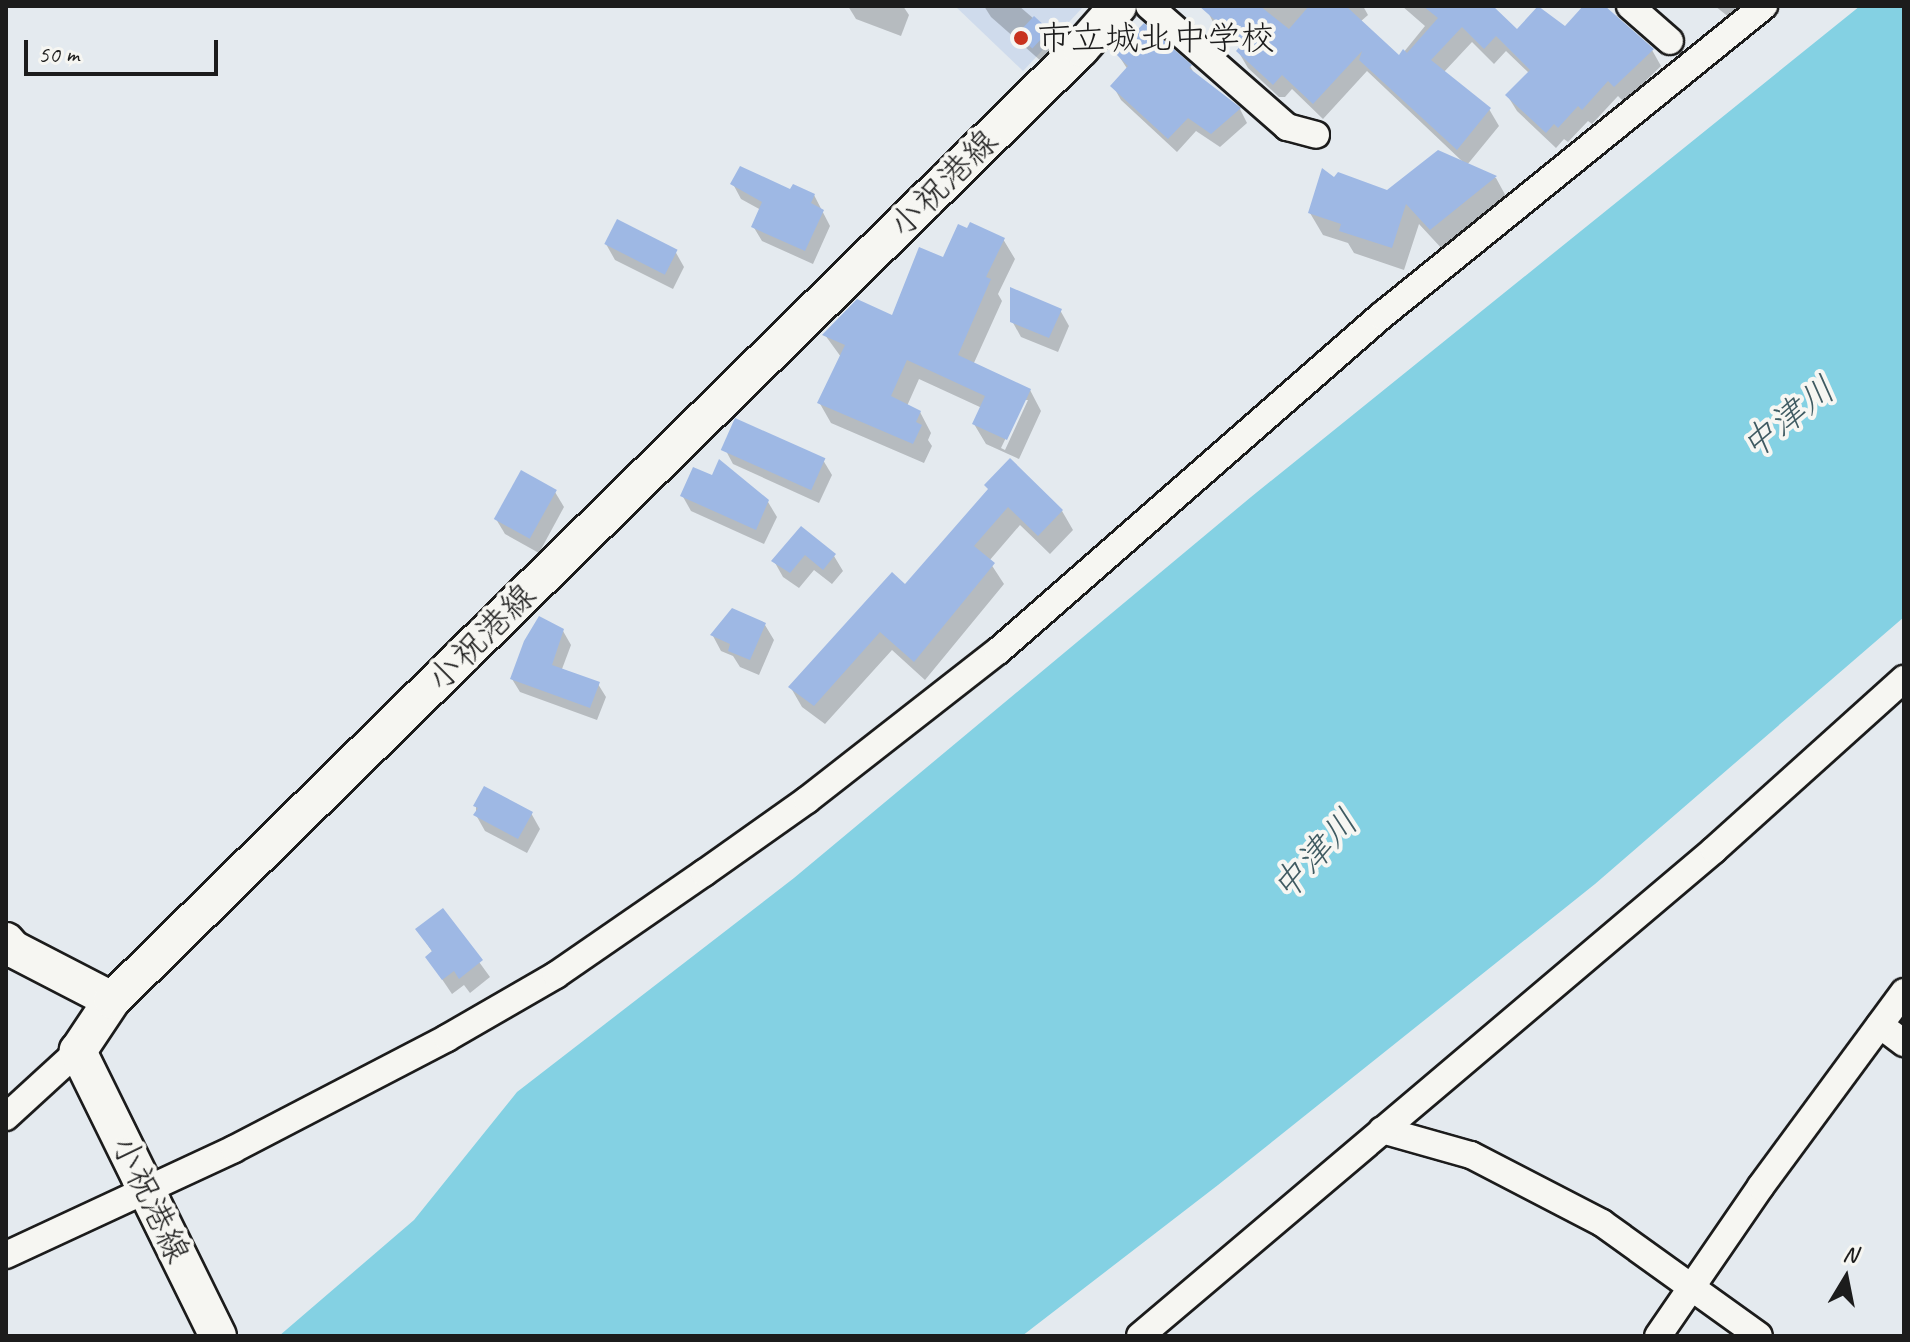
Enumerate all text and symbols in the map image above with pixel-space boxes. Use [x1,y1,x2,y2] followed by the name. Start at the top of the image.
[1037,18,1275,58] place label: 市立城北中学校
[28,24,222,74] scale bar
[1012,29,1030,47] marker: 市立城北中学校
[38,39,79,69] text: 50 m
[880,120,1006,246] street label: 小祝港線
[1732,368,1844,468] water label: 中津川
[418,574,544,700] street label: 小祝港線
[1262,801,1368,909] water label: 中津川
[103,1129,199,1269] street label: 小祝港線
[1806,1238,1886,1318] north arrow
[1841,1239,1859,1269] text: N

